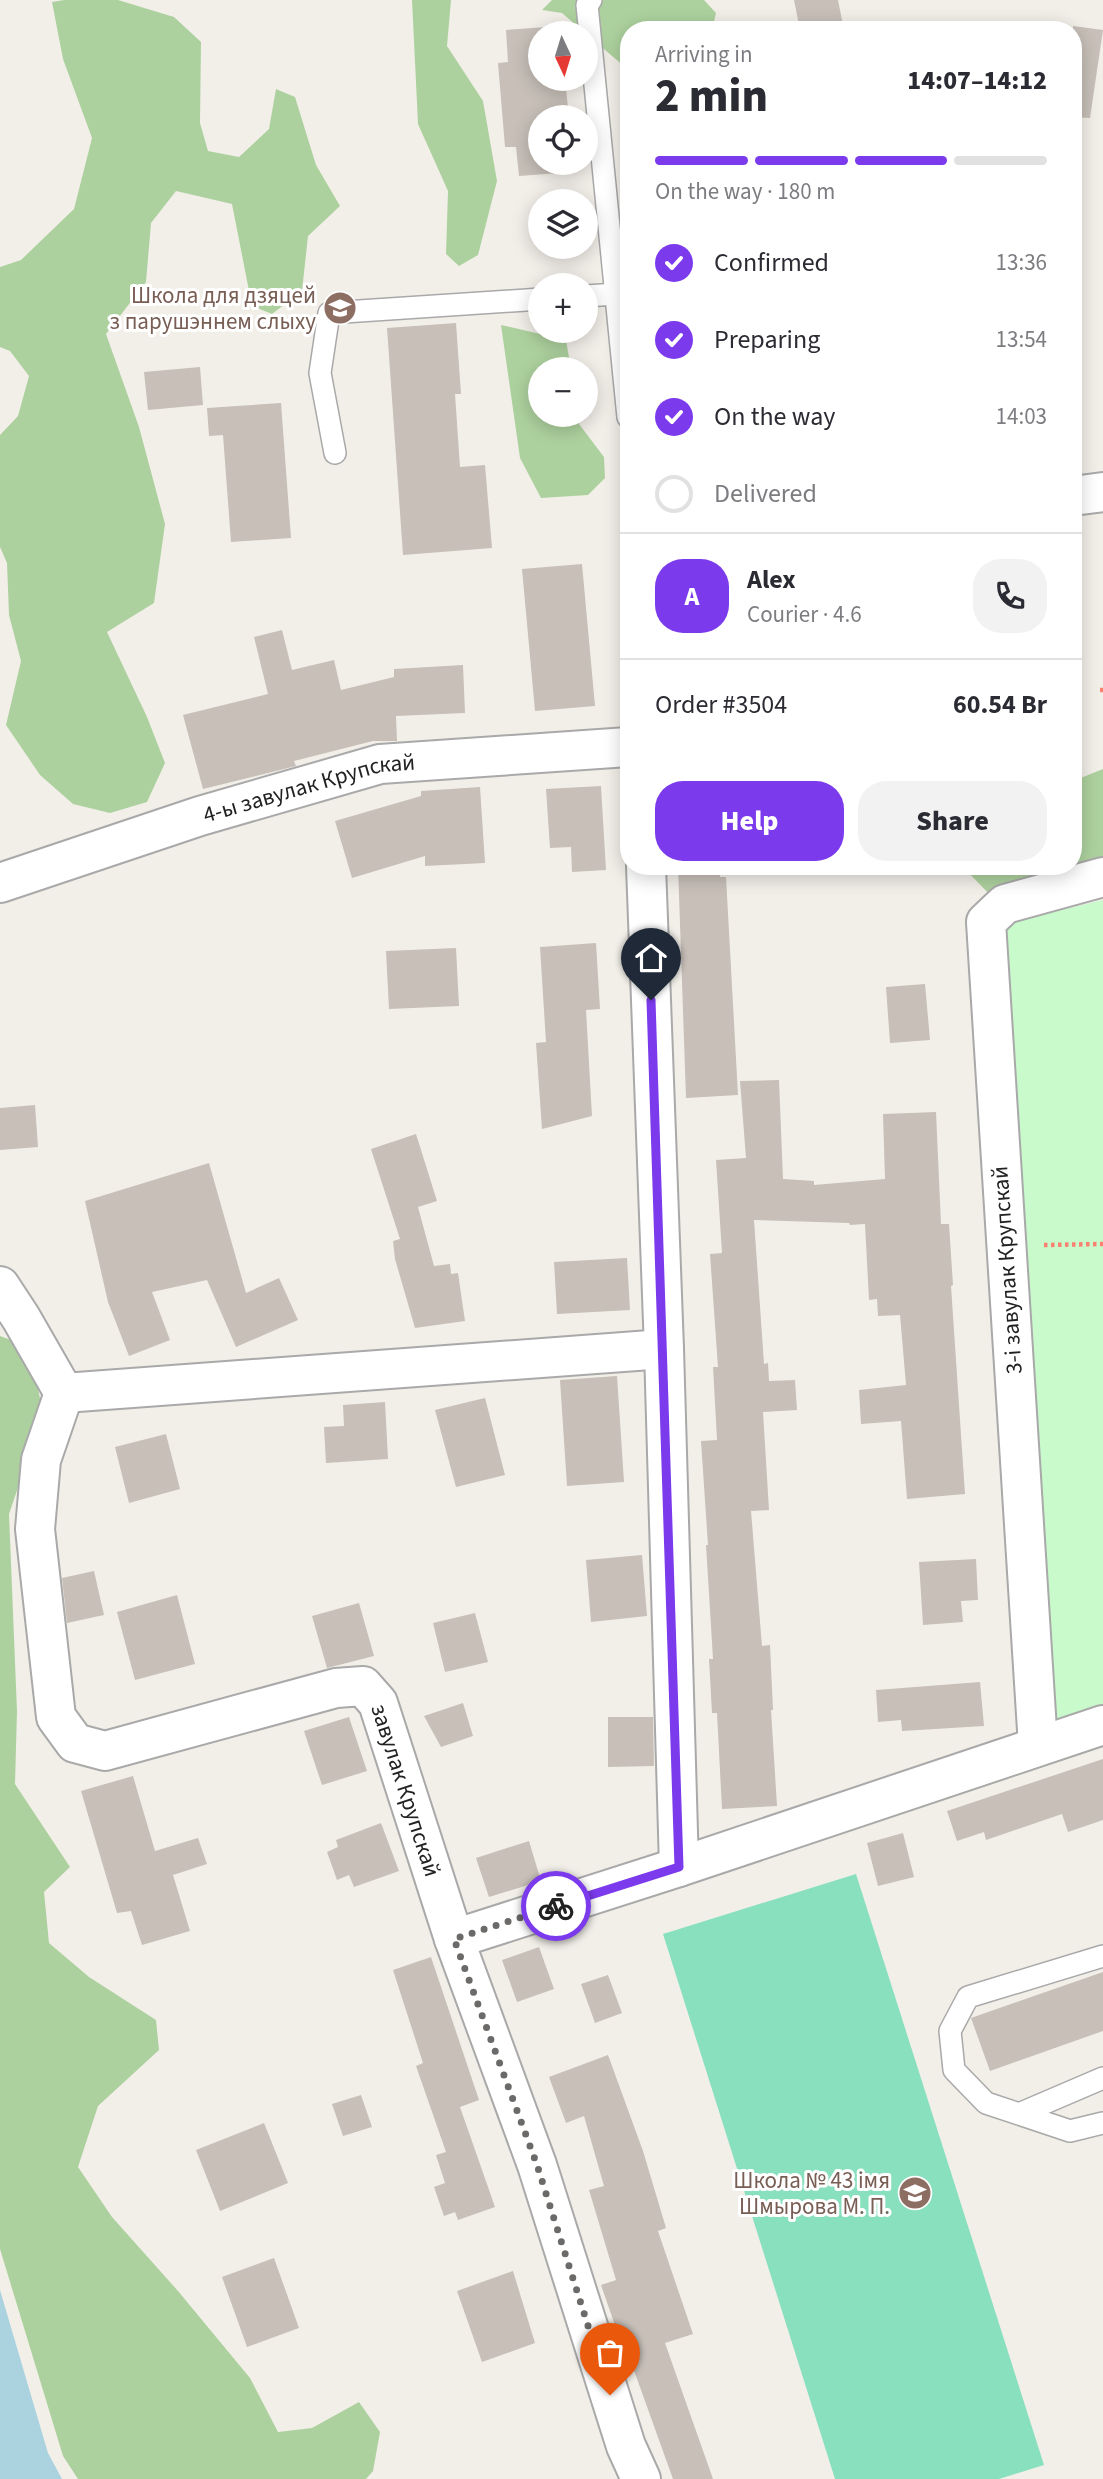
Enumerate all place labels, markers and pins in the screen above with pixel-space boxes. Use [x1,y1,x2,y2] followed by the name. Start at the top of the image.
[110,279,316,338] place label: Школа для дзяцей з парушэннем слыху
[321,289,359,327] school or university icon: Школа для дзяцей з парушэннем слыху
[621,928,681,1000] pin
[733,2164,890,2223] place label: Школа № 43 імя Шмырова М. П.
[896,2174,934,2212] school or university icon: Школа № 43 імя Шмырова М. П.
[580,2323,640,2395] pin

